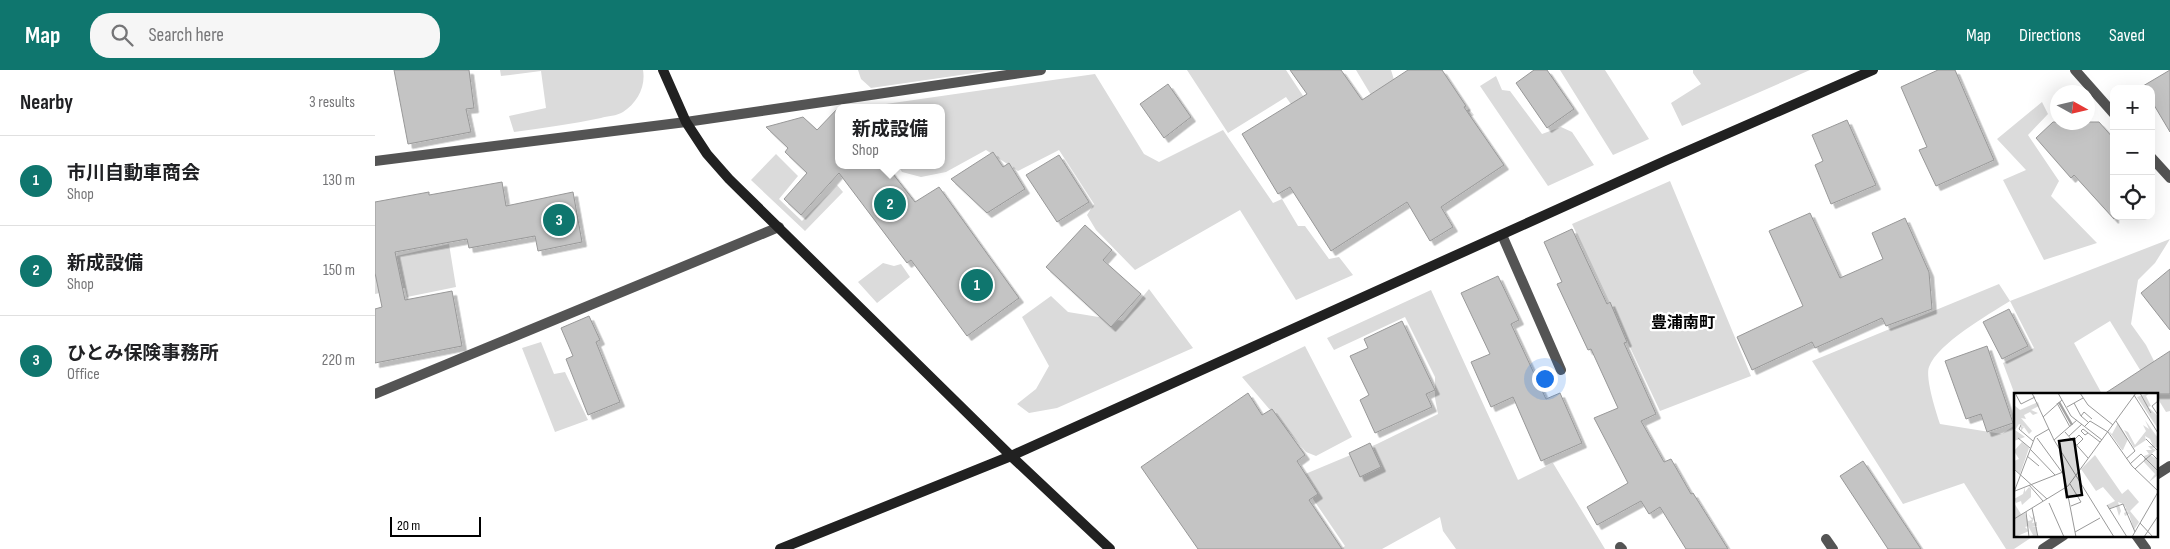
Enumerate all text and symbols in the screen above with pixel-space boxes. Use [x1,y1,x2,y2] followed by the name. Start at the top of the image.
[90,13,440,58] search box
[25,21,60,50] text: Map
[108,21,136,49] icon: search
[148,24,224,47] text: Search here
[1966,25,1991,46] text: Map
[2019,25,2081,46] text: Directions
[2109,25,2145,46] text: Saved
[2050,85,2095,130] north arrow
[2110,85,2155,220] map controls
[2110,85,2155,130] button: +
[20,90,73,115] text: Nearby
[309,93,355,112] text: 3 results
[835,104,945,169] popup
[852,118,928,141] text: 新成設備
[2110,130,2155,175] button: −
[852,141,879,160] text: Shop
[67,162,200,185] text: 市川自動車商会
[33,171,39,190] text: 1
[323,171,355,190] text: 130 m
[2110,175,2155,220] button: locate
[67,185,94,204] text: Shop
[874,185,906,223] pin: 2
[543,201,575,239] pin: 3
[67,252,143,275] text: 新成設備
[32,261,40,280] text: 2
[323,261,355,280] text: 150 m
[961,266,993,304] pin: 1
[67,275,94,294] text: Shop
[1651,313,1715,333] district label: 豊浦南町
[67,342,218,365] text: ひとみ保険事務所
[32,351,40,370] text: 3
[322,351,355,370] text: 220 m
[67,365,100,384] text: Office
[1532,366,1558,392] your location
[2014,393,2157,536] inset map
[390,514,481,537] scale bar
[397,517,420,534] text: 20 m

